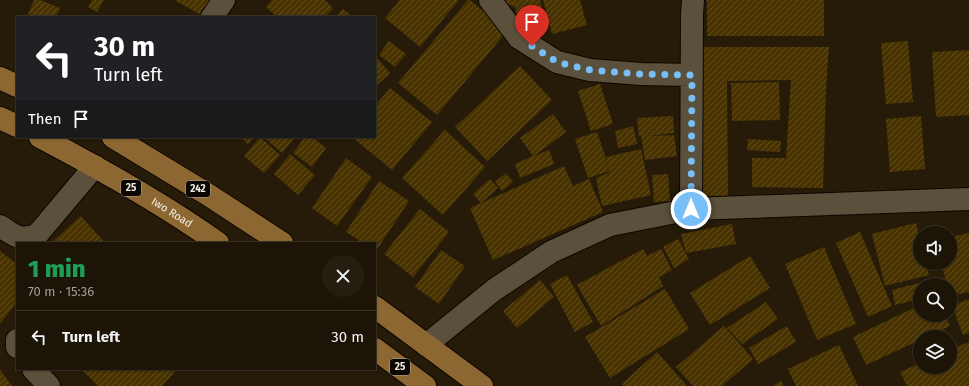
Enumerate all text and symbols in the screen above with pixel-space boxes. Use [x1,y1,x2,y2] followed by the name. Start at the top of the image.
[515,5,549,46] pin
[521,11,543,33] icon: arrive
[94,30,155,63] text: 30 m
[28,32,80,84] icon: left
[94,64,163,86] text: Turn left
[70,108,92,130] icon: arrive
[28,110,62,128] text: Then
[121,180,141,196] road number: 25
[186,181,210,197] road number: 242
[670,188,712,230] position arrow
[149,194,195,230] street label: Iwo Road
[913,226,957,374] map controls
[913,226,957,270] button: sound
[28,255,86,283] text: 1 min
[322,255,364,297] button: close
[913,278,957,322] button: search
[28,284,94,299] text: 70 m · 15:36
[28,326,50,348] icon: left
[62,328,120,346] text: Turn left
[331,328,364,346] text: 30 m
[913,330,957,374] button: layers
[390,359,410,375] road number: 25

